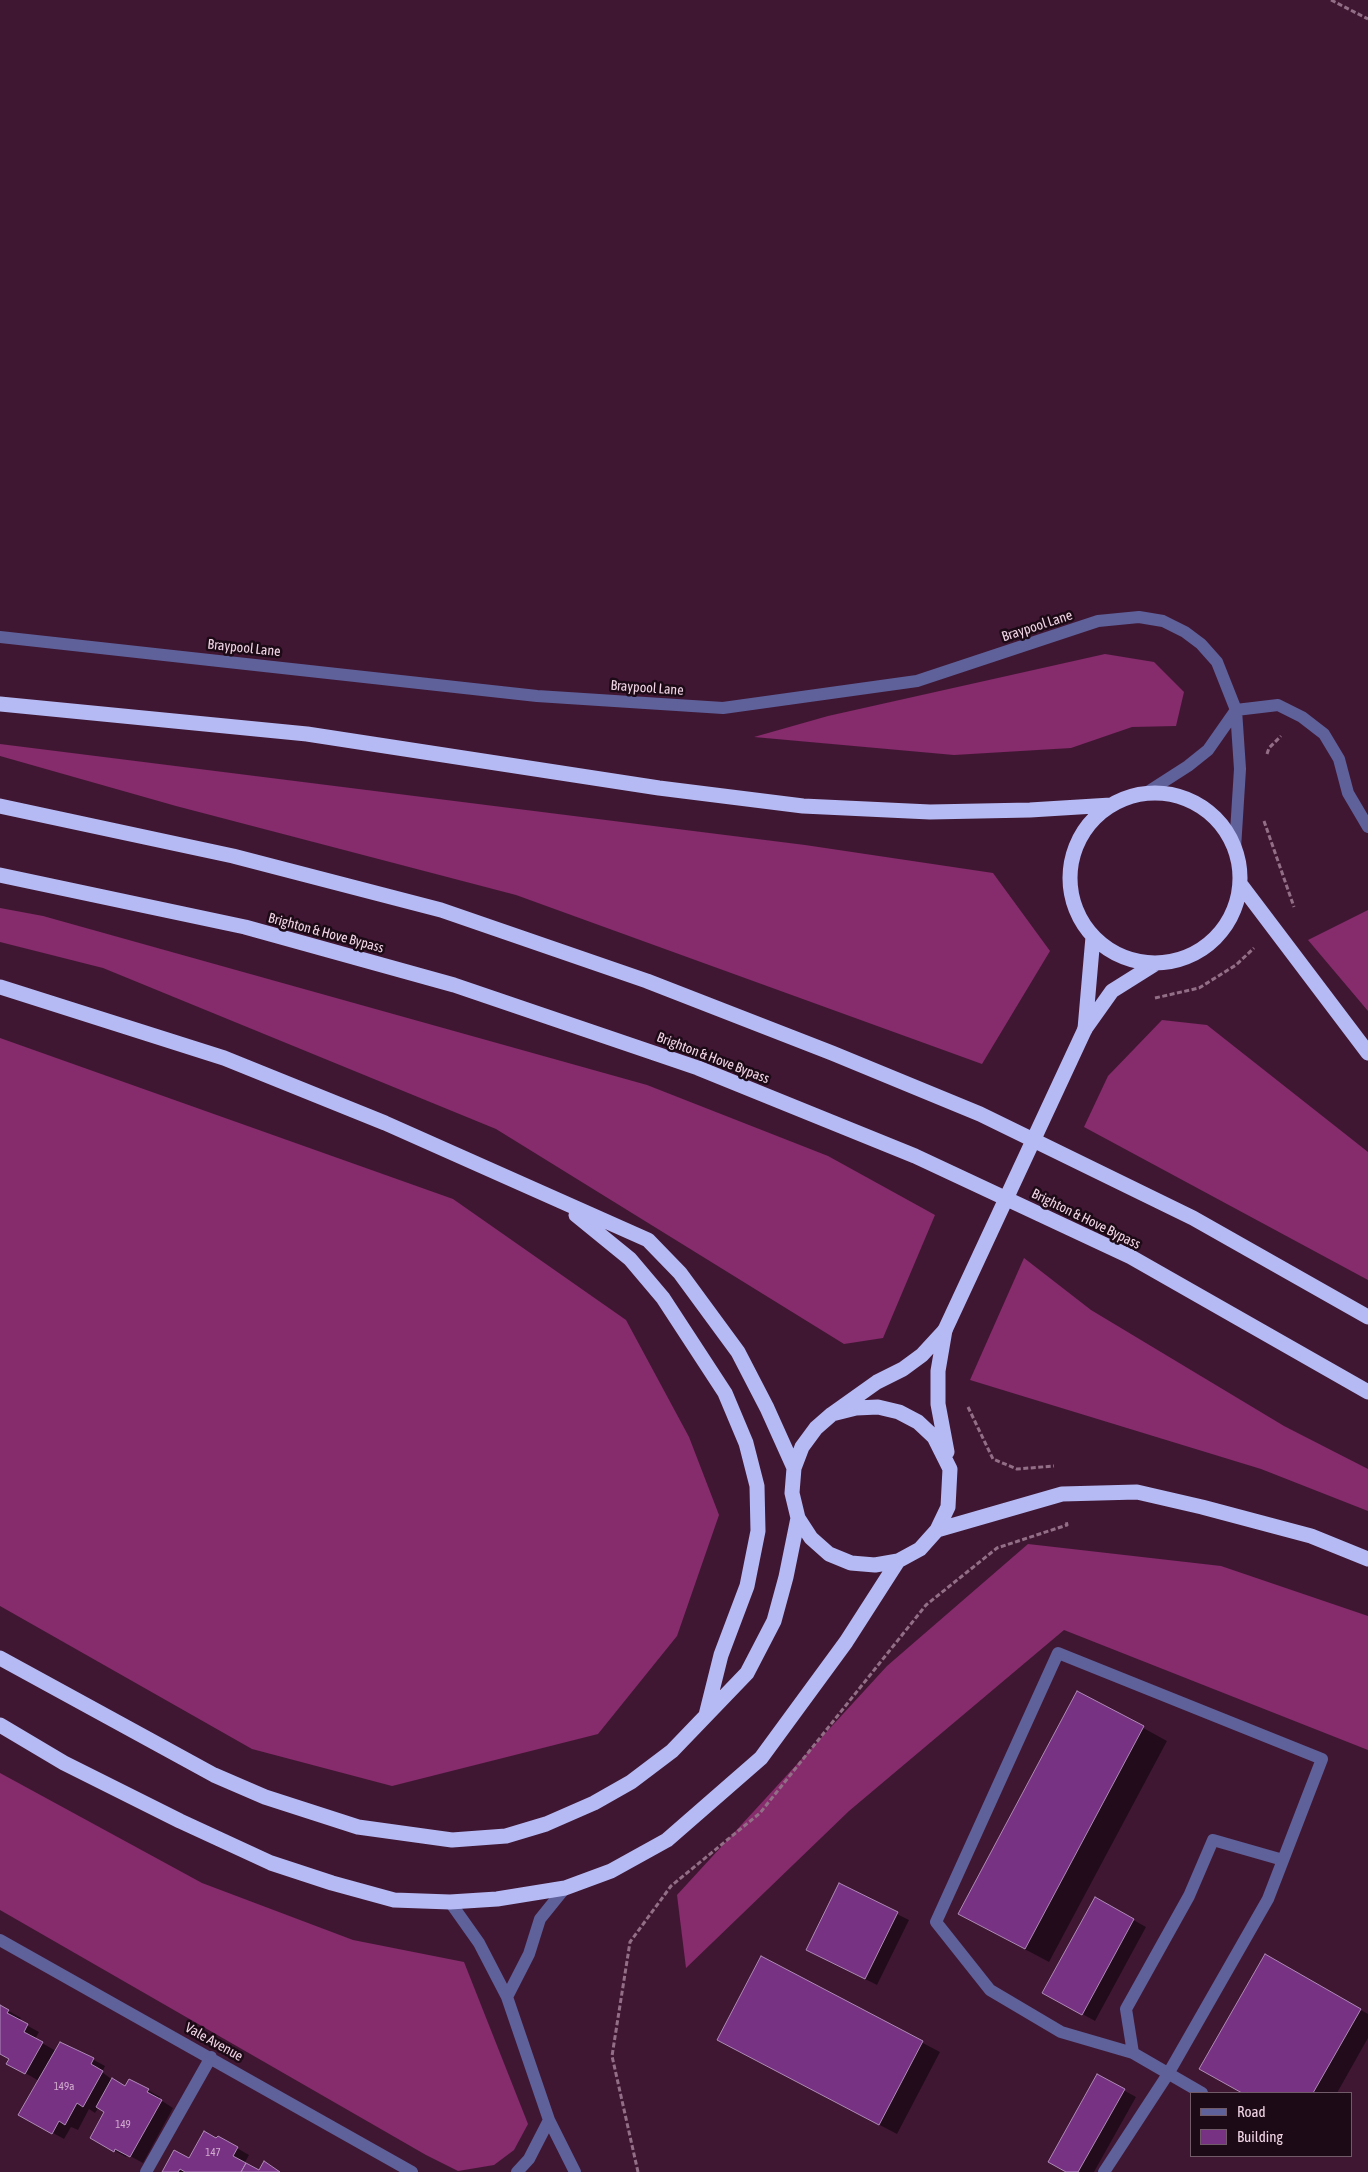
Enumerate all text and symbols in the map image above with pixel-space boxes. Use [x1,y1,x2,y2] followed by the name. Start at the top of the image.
[1000,607,1074,645] street label: Braypool Lane
[207,636,281,660] street label: Braypool Lane
[610,677,684,699] street label: Braypool Lane
[266,909,386,957] street label: Brighton & Hove Bypass
[654,1029,772,1087] street label: Brighton & Hove Bypass
[1029,1185,1143,1253] street label: Brighton & Hove Bypass
[182,2019,246,2065] street label: Vale Avenue
[54,2080,74,2094] house number: 149a
[1190,2092,1353,2157] legend
[1237,2103,1266,2120] text: Road
[115,2118,131,2132] house number: 149
[1237,2128,1283,2145] text: Building
[205,2146,221,2160] house number: 147

